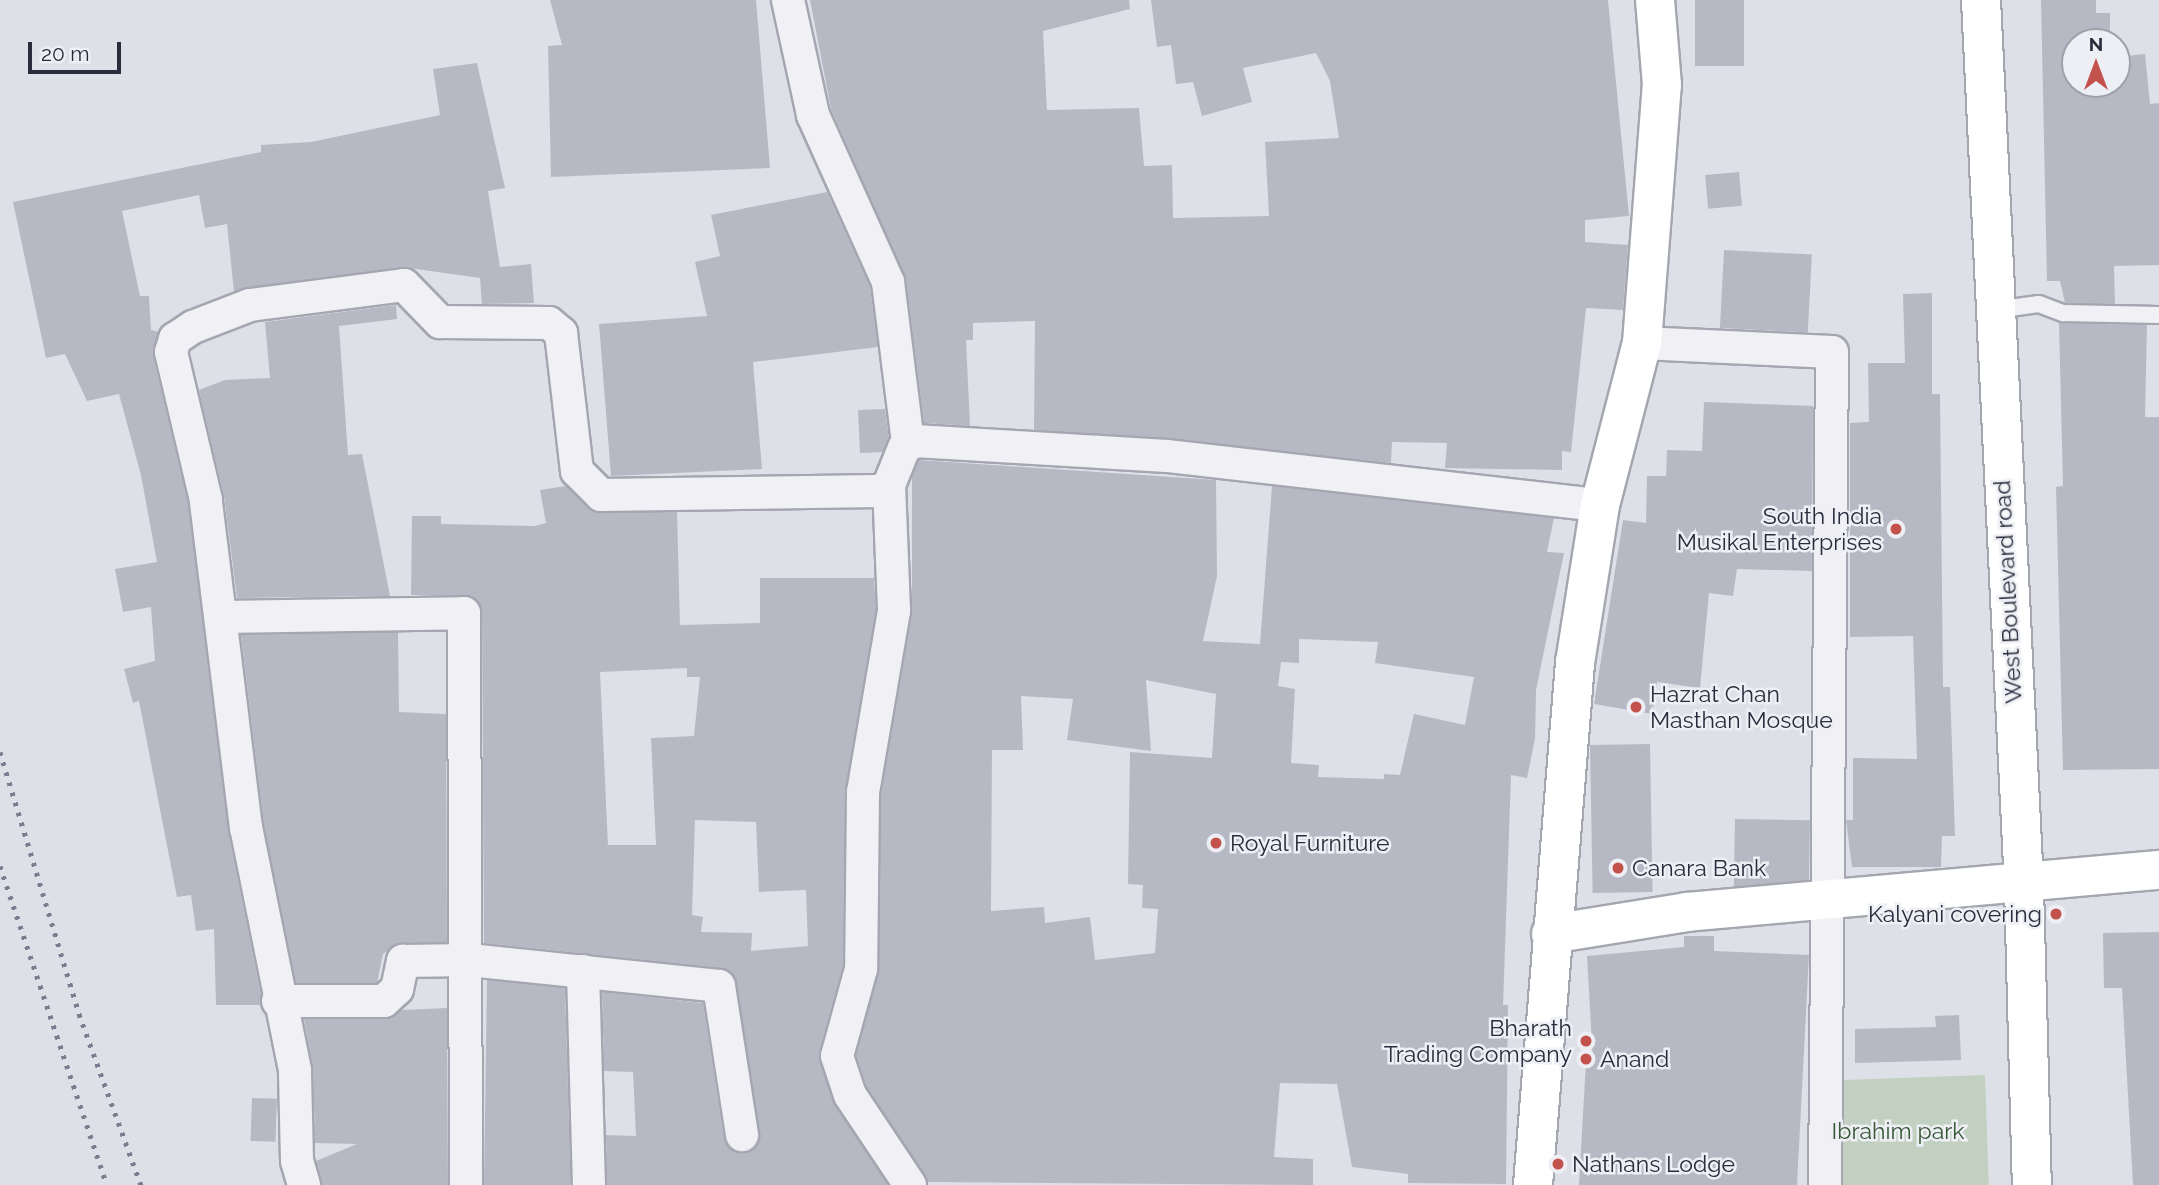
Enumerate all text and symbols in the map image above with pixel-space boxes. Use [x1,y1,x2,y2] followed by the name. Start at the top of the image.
[32,28,124,72] scale bar
[2061,28,2131,98] north arrow
[2089,33,2103,55] text: N
[41,41,89,66] text: 20 m
[1988,480,2028,704] street label: West Boulevard road
[1676,502,1882,556] place label: South India Musikal Enterprises
[1888,521,1904,537] marker: South India Musikal Enterprises
[1650,680,1833,734] place label: Hazrat Chan Masthan Mosque
[1628,699,1644,715] marker: Hazrat Chan Masthan Mosque
[1230,829,1390,857] place label: Royal Furniture
[1208,835,1224,851] marker: Royal Furniture
[1632,854,1766,882] place label: Canara Bank
[1610,860,1626,876] marker: Canara Bank
[1868,900,2042,928] place label: Kalyani covering
[2048,906,2064,922] marker: Kalyani covering
[1384,1014,1572,1068] place label: Bharath Trading Company
[1578,1033,1594,1049] marker: Bharath Trading Company
[1600,1045,1669,1073] place label: Anand
[1578,1051,1594,1067] marker: Anand
[1832,1117,1964,1145] park label: Ibrahim park
[1572,1150,1735,1178] place label: Nathans Lodge
[1550,1156,1566,1172] marker: Nathans Lodge

